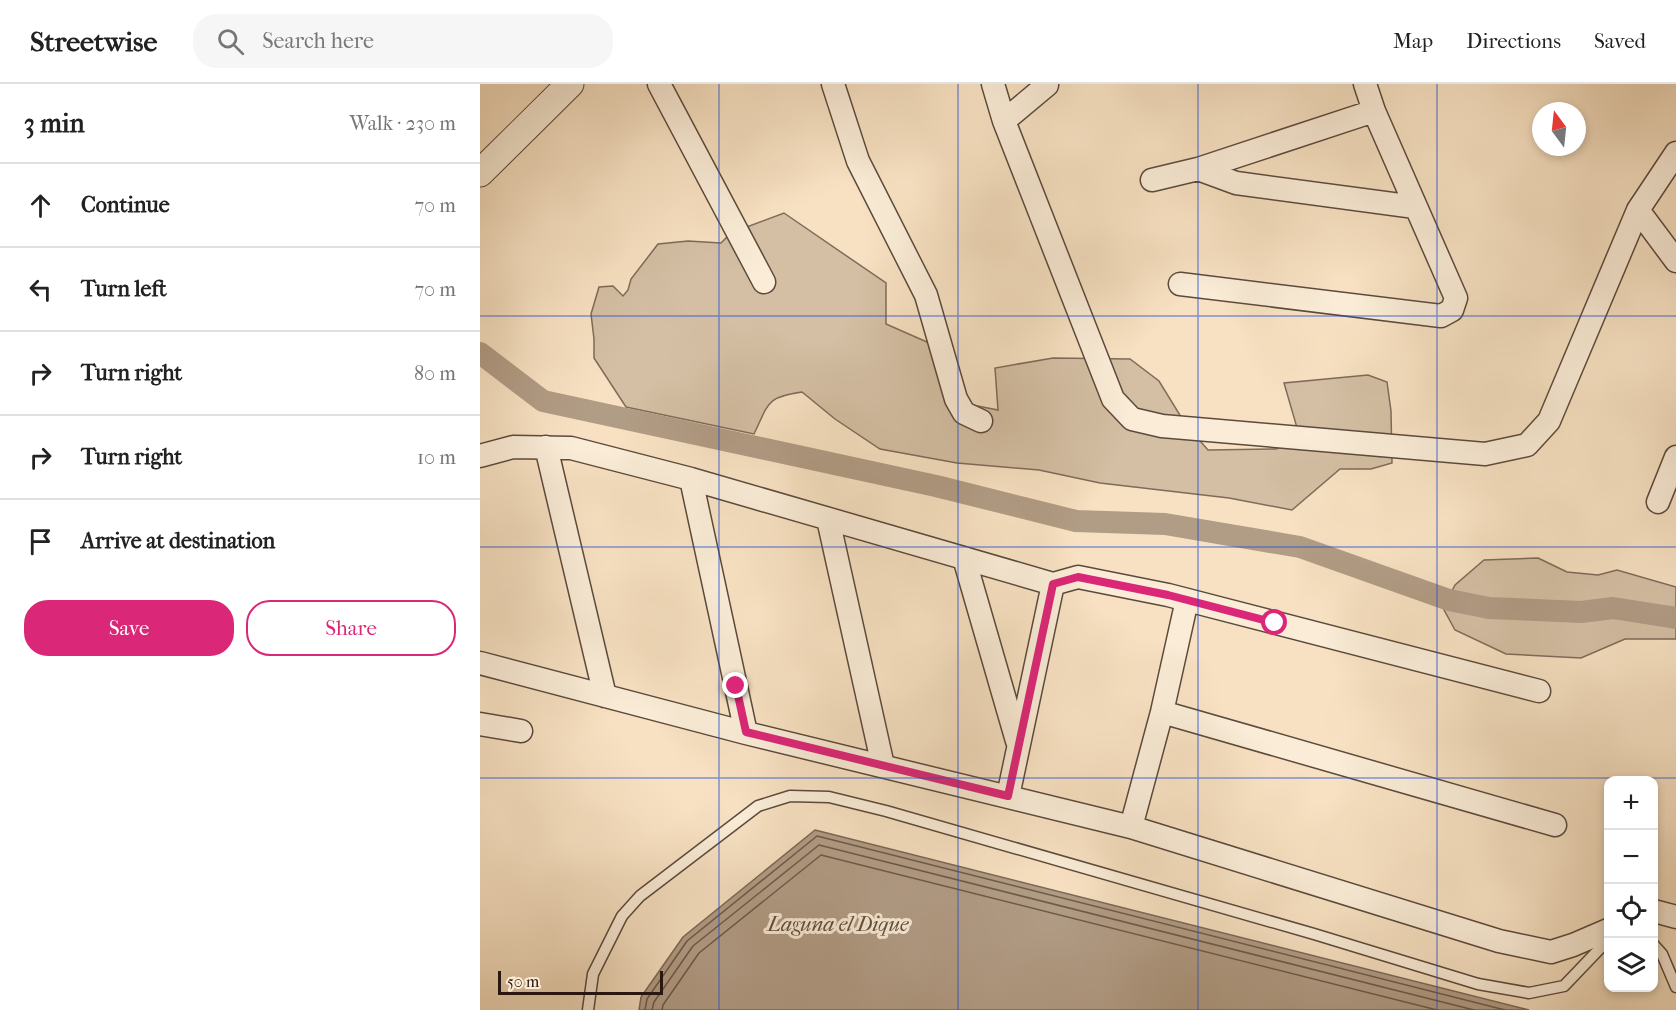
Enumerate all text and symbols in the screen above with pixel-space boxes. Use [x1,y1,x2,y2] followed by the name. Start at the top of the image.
[193,14,613,68] search box
[30,25,157,58] text: Streetwise
[214,25,247,58] icon: search
[262,28,374,54] text: Search here
[1393,29,1433,53] text: Map
[1466,29,1561,53] text: Directions
[1594,29,1646,53] text: Saved
[1532,102,1586,156] north arrow
[24,108,85,139] text: 3 min
[350,112,456,135] text: Walk · 230 m
[24,189,57,222] icon: ahead
[81,192,170,218] text: Continue
[414,194,456,217] text: 70 m
[24,273,57,306] icon: left
[81,276,167,302] text: Turn left
[414,278,456,301] text: 70 m
[24,357,57,390] icon: right
[81,360,182,386] text: Turn right
[414,362,456,385] text: 80 m
[24,441,57,474] icon: right
[81,444,182,470] text: Turn right
[417,446,456,469] text: 10 m
[24,525,57,558] icon: arrive
[81,528,275,554] text: Arrive at destination
[24,600,234,656] button: Save
[246,600,456,656] button: Share
[1261,609,1287,635] route start
[722,672,748,698] route end
[1604,776,1658,992] map controls
[1604,776,1658,830] button: +
[1604,830,1658,884] button: −
[1604,884,1658,938] button: locate
[766,912,909,936] water label: Laguna el Dique
[1604,938,1658,992] button: layers
[498,968,663,996] scale bar
[507,972,539,991] text: 50 m

